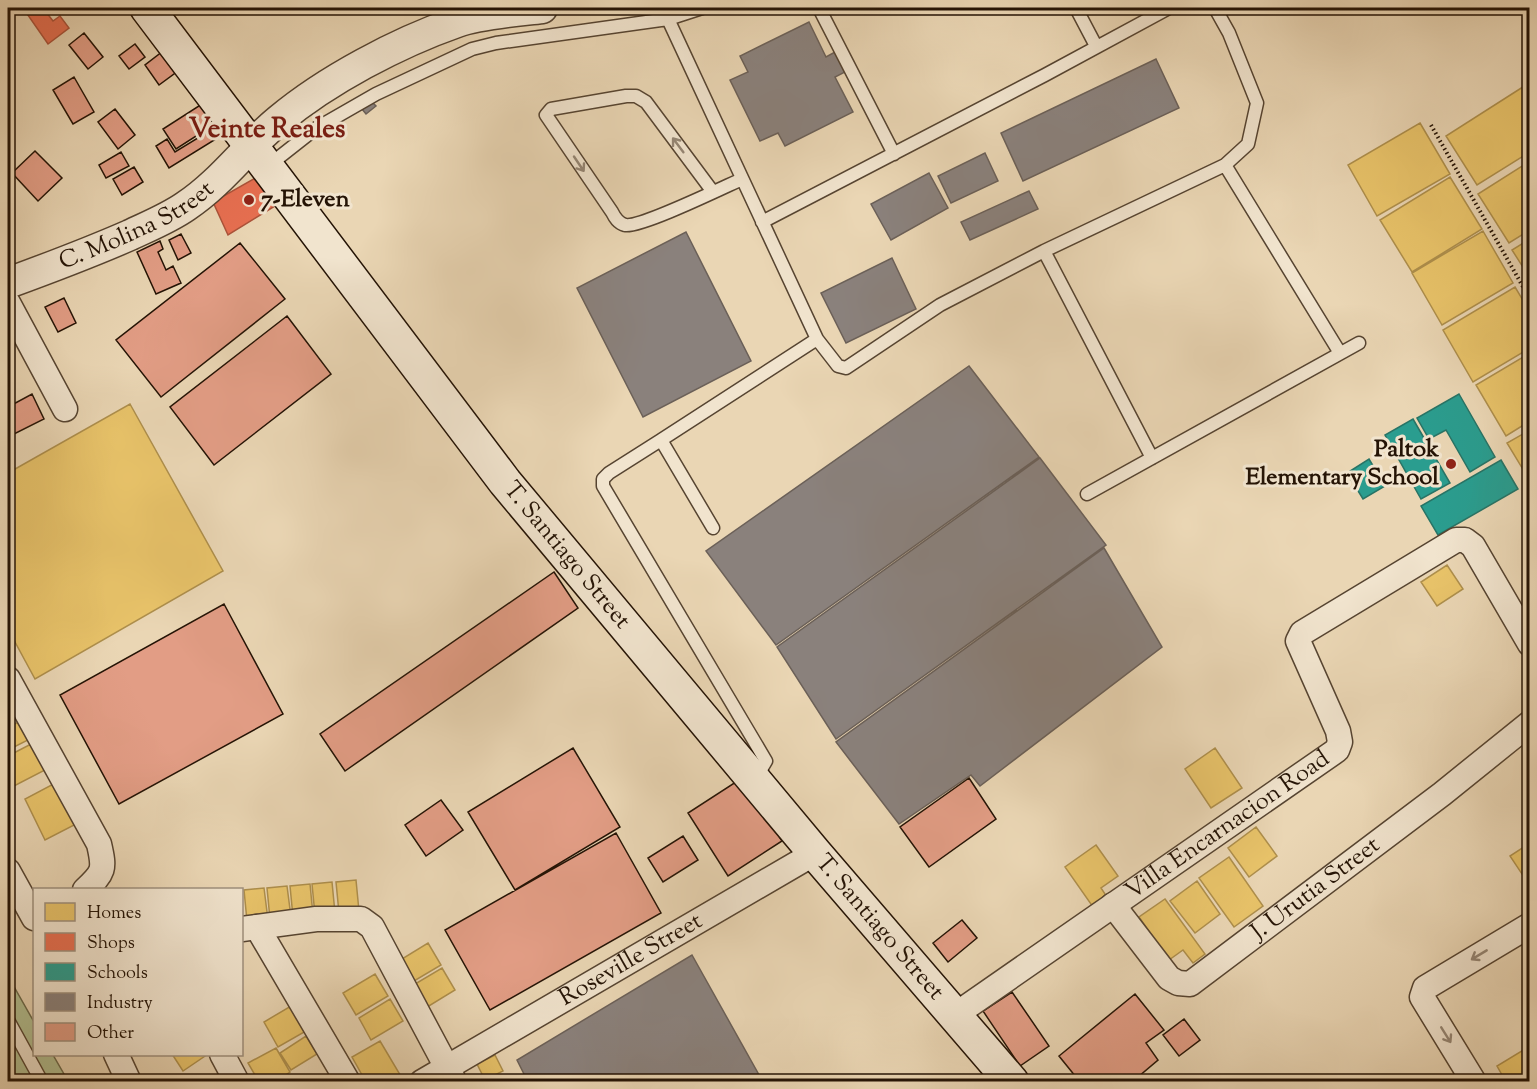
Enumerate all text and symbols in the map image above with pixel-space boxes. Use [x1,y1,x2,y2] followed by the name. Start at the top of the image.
[189,111,346,150] district label: Veinte Reales
[672,137,685,153] one-way arrow
[572,155,585,172] one-way arrow
[54,174,222,279] street label: C. Molina Street
[261,183,351,217] place label: 7-Eleven
[242,193,256,207] marker: 7-Eleven
[1245,433,1440,495] place label: Paltok Elementary School
[1444,457,1458,471] marker: Paltok Elementary School
[495,475,638,637] street label: T. Santiago Street
[1119,742,1337,909] street label: Villa Encarnacion Road
[1243,829,1388,950] street label: J. Urutia Street
[807,847,952,1008] street label: T. Santiago Street
[33,888,243,1056] legend
[87,901,141,927] text: Homes
[553,905,709,1015] street label: Roseville Street
[87,931,135,957] text: Shops
[1471,950,1488,962] one-way arrow
[87,961,148,987] text: Schools
[87,991,153,1017] text: Industry
[87,1021,134,1047] text: Other
[1440,1026,1452,1043] one-way arrow

